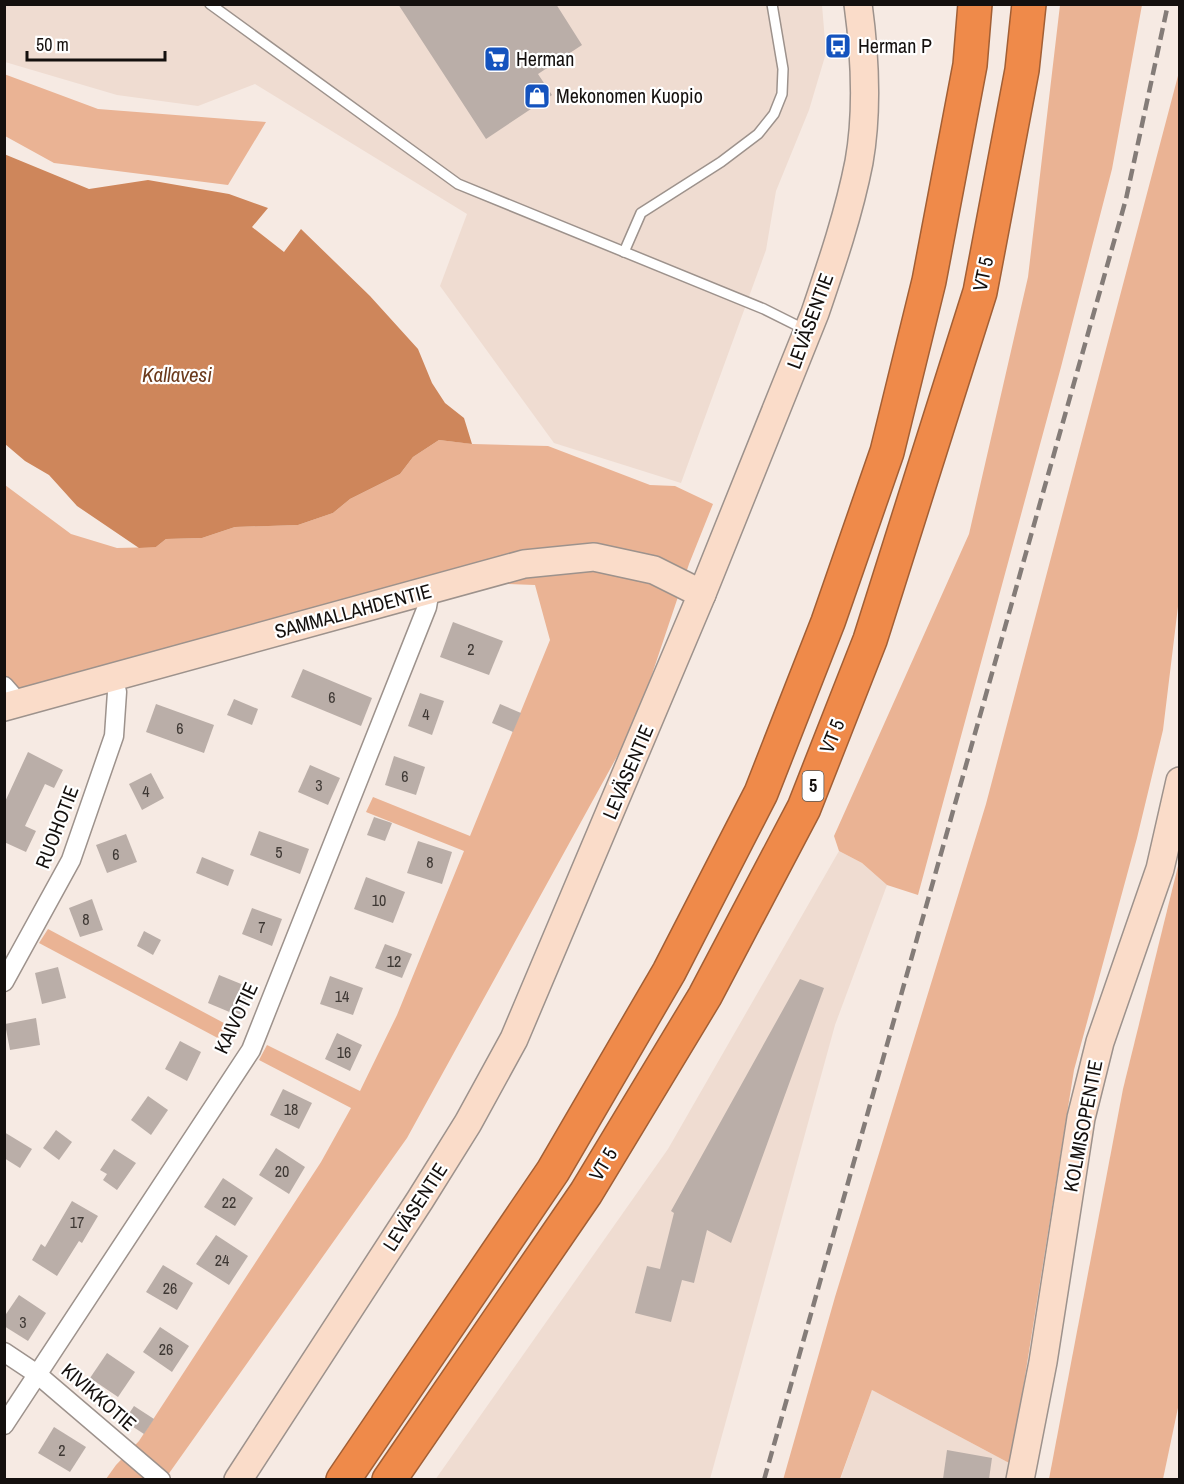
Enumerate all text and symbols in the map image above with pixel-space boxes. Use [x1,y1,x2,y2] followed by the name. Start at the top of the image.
[27,24,165,62] scale bar
[823,31,853,61] bus stop icon: Herman P
[36,32,69,57] text: 50 m
[858,32,932,59] place label: Herman P
[482,44,512,74] supermarket icon: Herman
[516,45,574,72] place label: Herman
[522,81,552,111] shop icon: Mekonomen Kuopio
[556,82,703,109] place label: Mekonomen Kuopio
[966,254,999,294] street label: VT 5
[780,269,839,372] street label: LEVÄSENTIE
[142,360,212,389] water label: Kallavesi
[271,577,434,644] street label: SAMMALLAHDENTIE
[467,638,475,660] house number: 2
[328,686,336,708] house number: 6
[422,703,430,725] house number: 4
[813,715,850,757] street label: VT 5
[176,717,184,739] house number: 6
[596,721,660,823] street label: LEVÄSENTIE
[401,765,409,787] house number: 6
[802,771,824,801] road number: 5
[315,774,323,796] house number: 3
[142,780,150,802] house number: 4
[28,782,85,872] street label: RUOHOTIE
[275,841,283,863] house number: 5
[112,843,120,865] house number: 6
[426,851,434,873] house number: 8
[372,889,386,911] house number: 10
[82,908,90,930] house number: 8
[258,916,266,938] house number: 7
[387,950,401,972] house number: 12
[207,978,264,1058] street label: KAIVOTIE
[335,985,349,1007] house number: 14
[337,1041,351,1063] house number: 16
[1056,1058,1109,1194] street label: KOLMISOPENTIE
[284,1098,298,1120] house number: 18
[582,1142,623,1185] street label: VT 5
[376,1157,453,1256] street label: LEVÄSENTIE
[275,1160,289,1182] house number: 20
[222,1191,236,1213] house number: 22
[70,1211,84,1233] house number: 17
[215,1249,229,1271] house number: 24
[163,1277,177,1299] house number: 26
[19,1311,27,1333] house number: 3
[159,1338,173,1360] house number: 26
[56,1357,143,1437] street label: KIVIKKOTIE
[58,1439,66,1461] house number: 2

